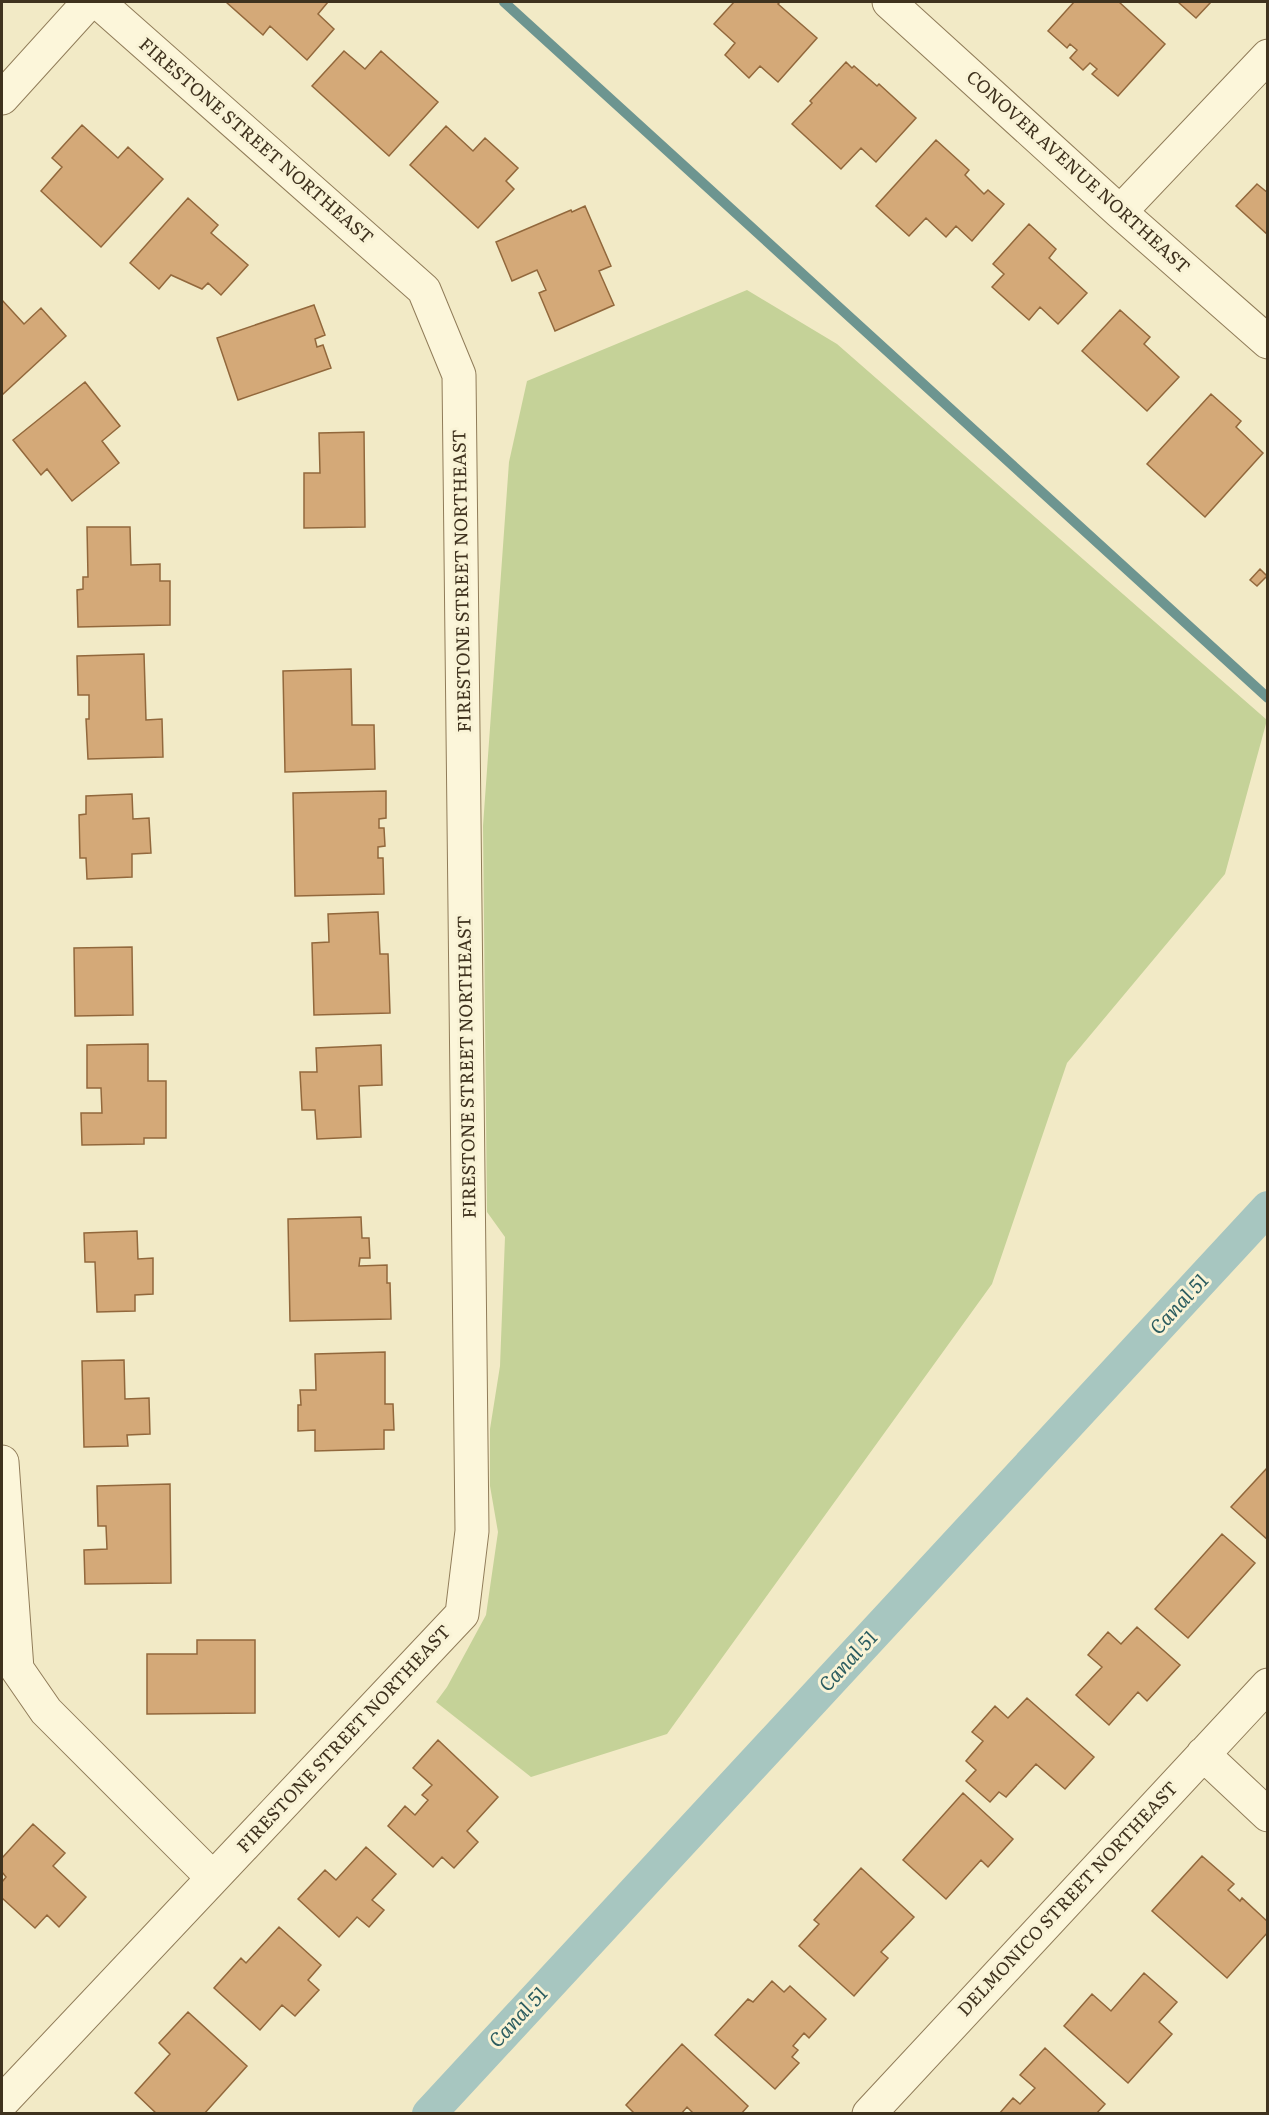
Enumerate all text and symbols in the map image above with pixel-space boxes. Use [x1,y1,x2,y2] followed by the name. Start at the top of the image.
[134,30,380,250] street label: FIRESTONE STREET NORTHEAST
[961,63,1197,279] street label: CONOVER AVENUE NORTHEAST
[444,429,477,733] street label: FIRESTONE STREET NORTHEAST
[449,915,482,1219] street label: FIRESTONE STREET NORTHEAST
[1141,1265,1214,1340] water label: Canal 51
[230,1618,456,1858] street label: FIRESTONE STREET NORTHEAST
[810,1622,883,1697] water label: Canal 51
[950,1774,1183,2022] street label: DELMONICO STREET NORTHEAST
[480,1978,553,2053] water label: Canal 51

